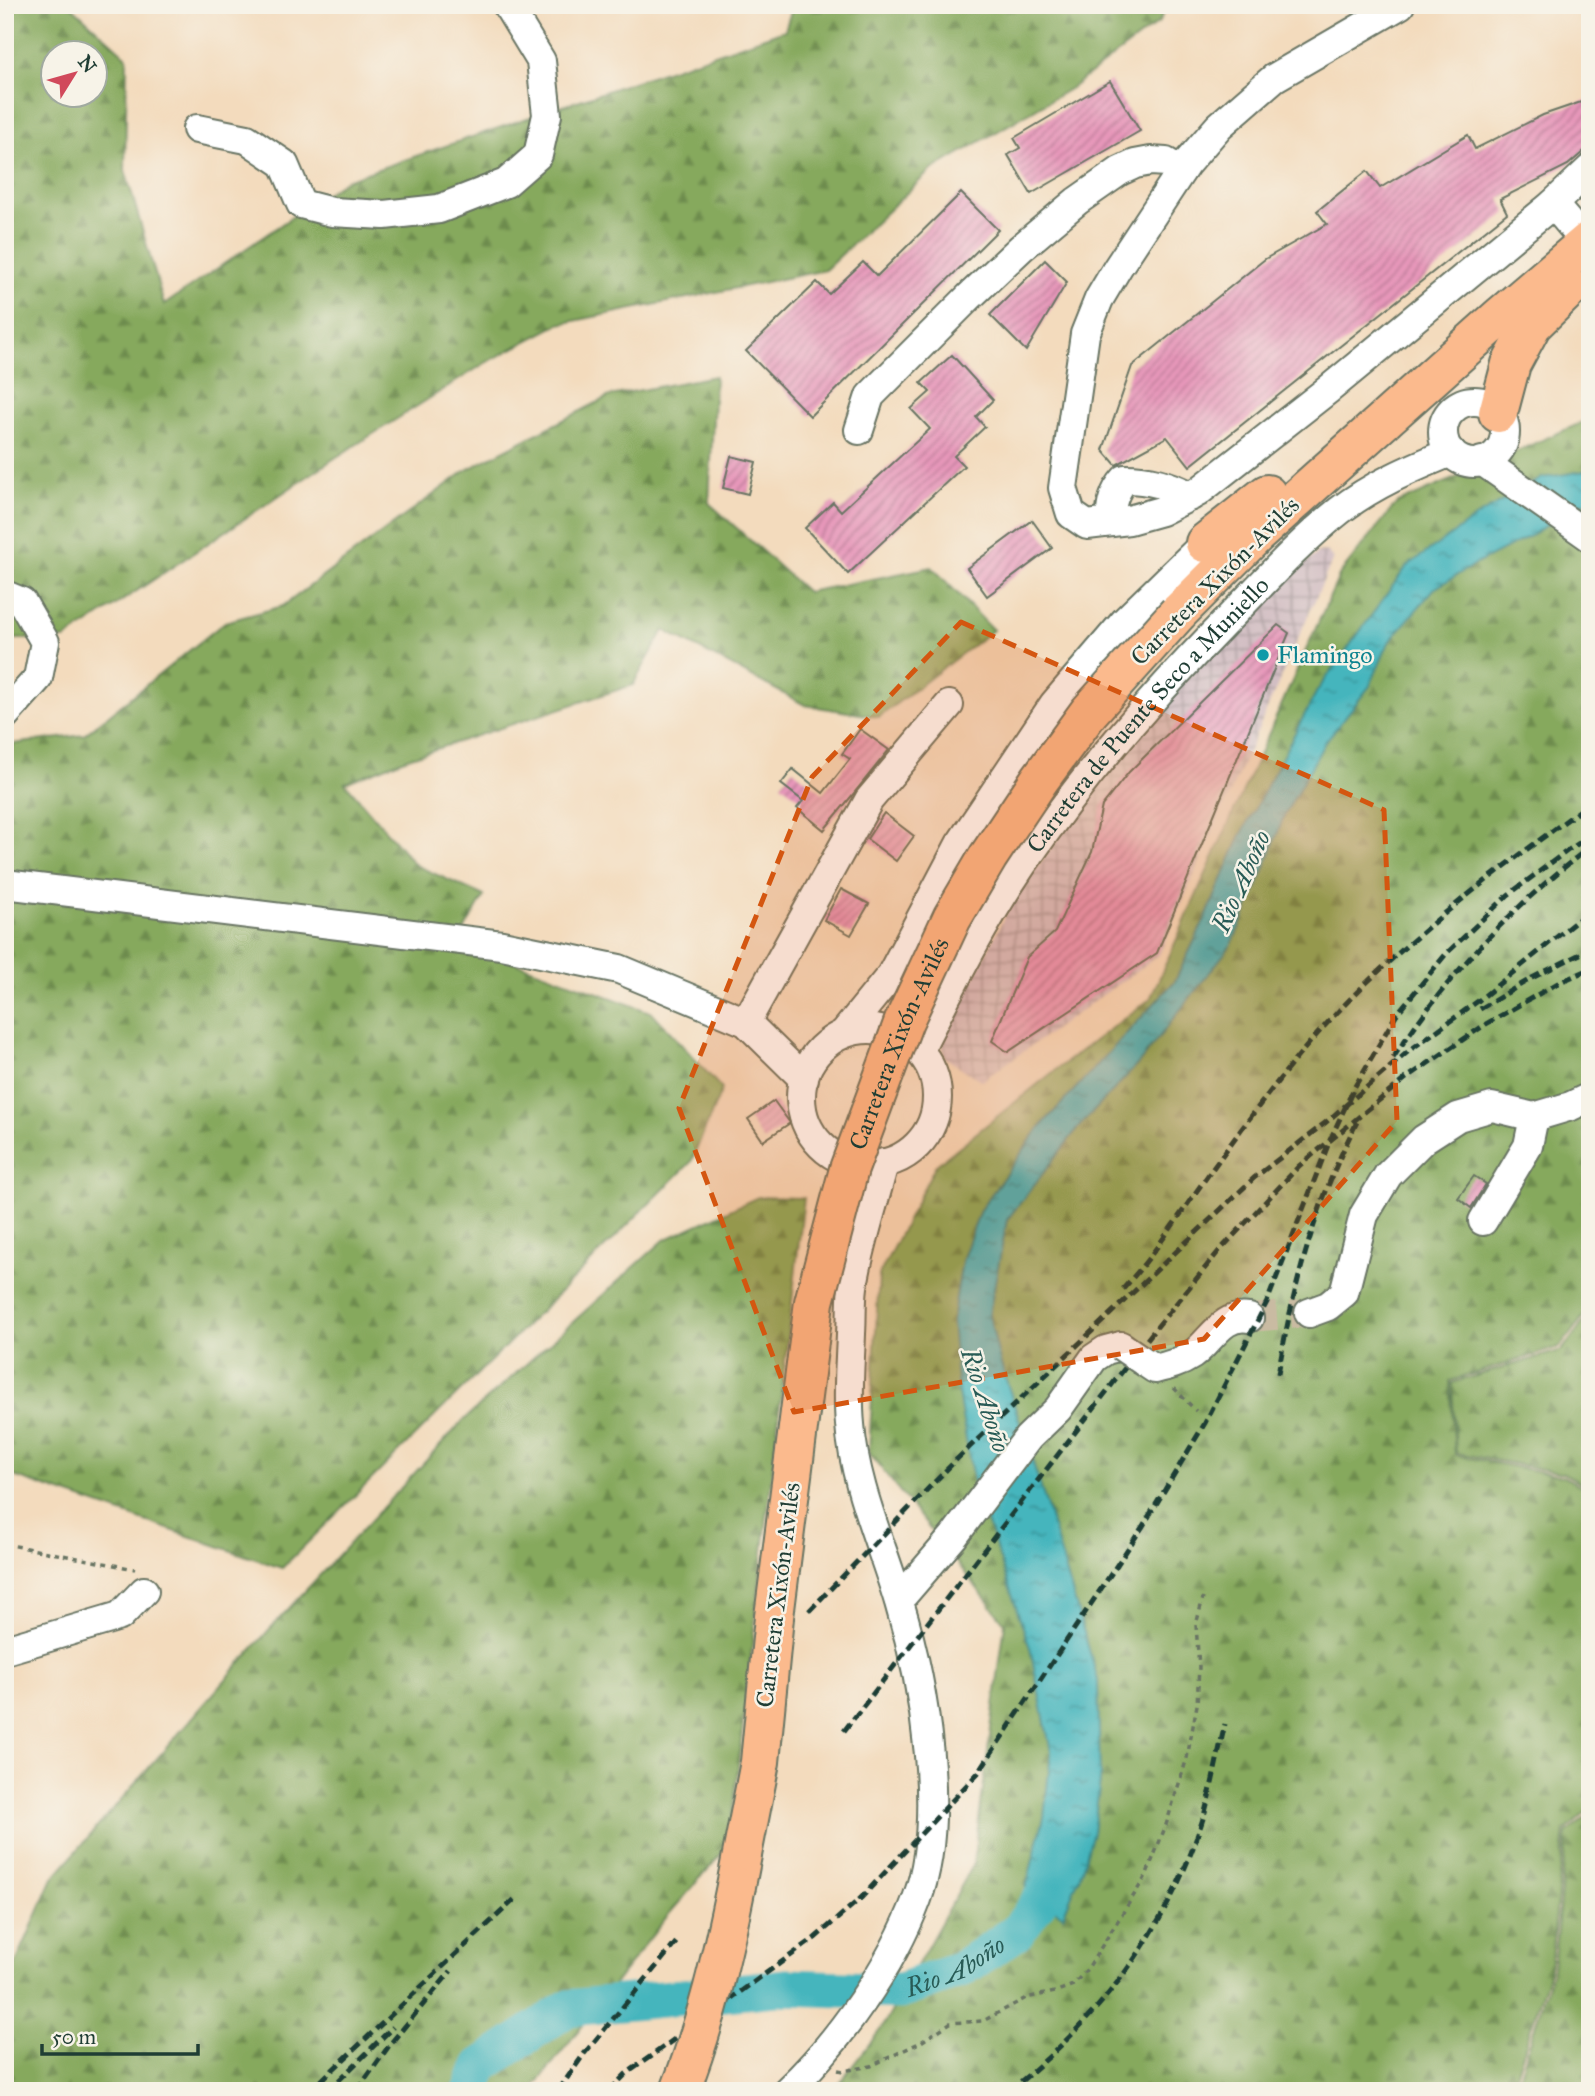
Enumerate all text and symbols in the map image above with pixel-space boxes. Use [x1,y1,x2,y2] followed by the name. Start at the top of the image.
[38,38,108,108] north arrow
[73,51,101,77] text: N
[1124,490,1306,672] street label: Carretera Xixón-Avilés
[1020,571,1275,859] street label: Carretera de Puente Seco a Muniello
[1277,640,1373,670] place label: Flamingo
[1255,647,1271,663] marker: Flamingo
[1204,825,1278,938] water label: Rio Aboño
[842,933,956,1154] street label: Carretera Xixón-Avilés
[954,1343,1018,1456] water label: Rio Aboño
[749,1481,807,1709] street label: Carretera Xixón-Avilés
[900,1928,1011,2004] water label: Rio Aboño
[42,2012,198,2056] scale bar
[52,2024,97,2050] text: 50 m

